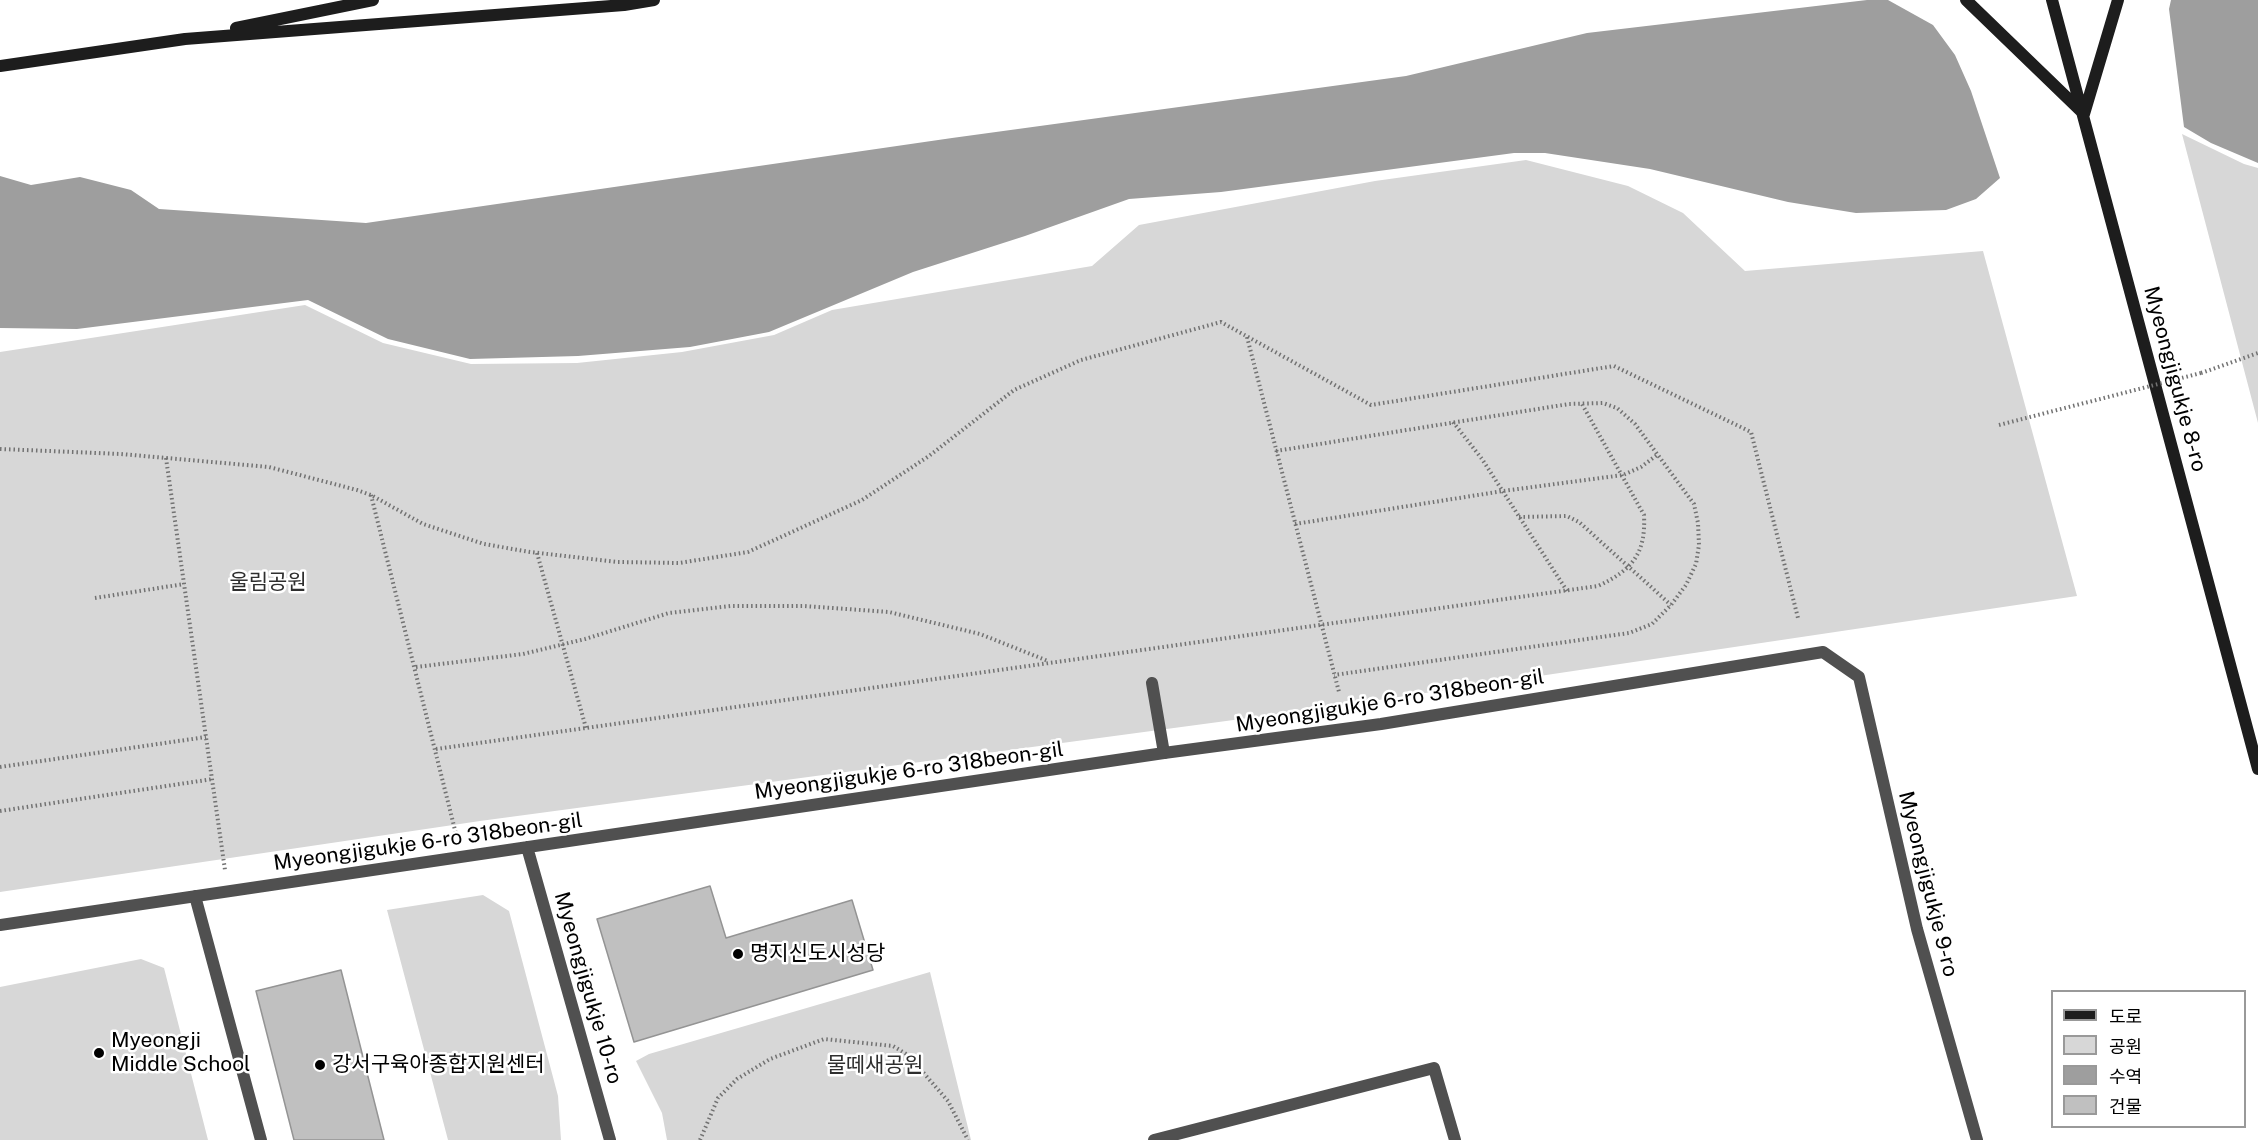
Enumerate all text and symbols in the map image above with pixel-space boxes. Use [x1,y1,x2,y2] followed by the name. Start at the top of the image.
[2138,284,2212,474] street label: Myeongjigukje 8-ro
[229,570,307,596] park label: 울림공원
[1234,664,1546,738] street label: Myeongjigukje 6-ro 318beon-gil
[753,737,1065,805] street label: Myeongjigukje 6-ro 318beon-gil
[1893,789,1963,979] street label: Myeongjigukje 9-ro
[272,808,584,876] street label: Myeongjigukje 6-ro 318beon-gil
[549,889,627,1087] street label: Myeongjigukje 10-ro
[750,941,885,967] place label: 명지신도시성당
[731,947,745,961] marker: 명지신도시성당
[2051,990,2246,1128] legend
[2109,1006,2142,1027] text: 도로
[111,1028,250,1078] place label: Myeongji Middle School
[2109,1036,2142,1057] text: 공원
[92,1046,106,1060] marker: Myeongji Middle School
[332,1052,545,1078] place label: 강서구육아종합지원센터
[827,1053,923,1079] park label: 물떼새공원
[313,1058,327,1072] marker: 강서구육아종합지원센터
[2109,1066,2142,1087] text: 수역
[2109,1096,2142,1117] text: 건물

